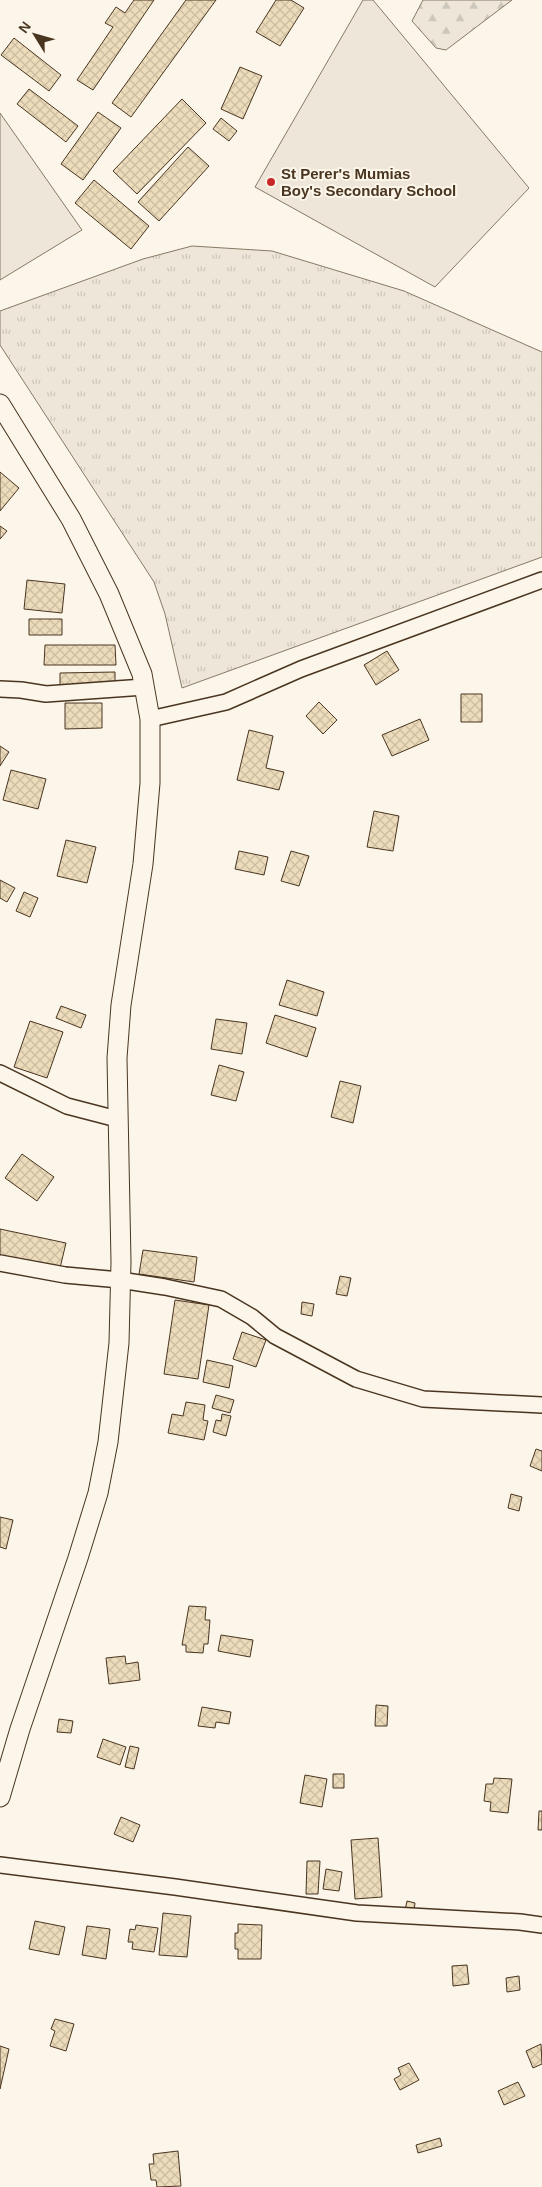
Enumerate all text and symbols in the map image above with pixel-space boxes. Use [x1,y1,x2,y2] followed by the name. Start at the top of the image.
[10,10,60,60] north arrow
[15,18,34,36] text: N
[281,165,456,199] place label: St Perer's Mumias Boy's Secondary School
[265,176,277,188] marker: St Perer's Mumias Boy's Secondary School

